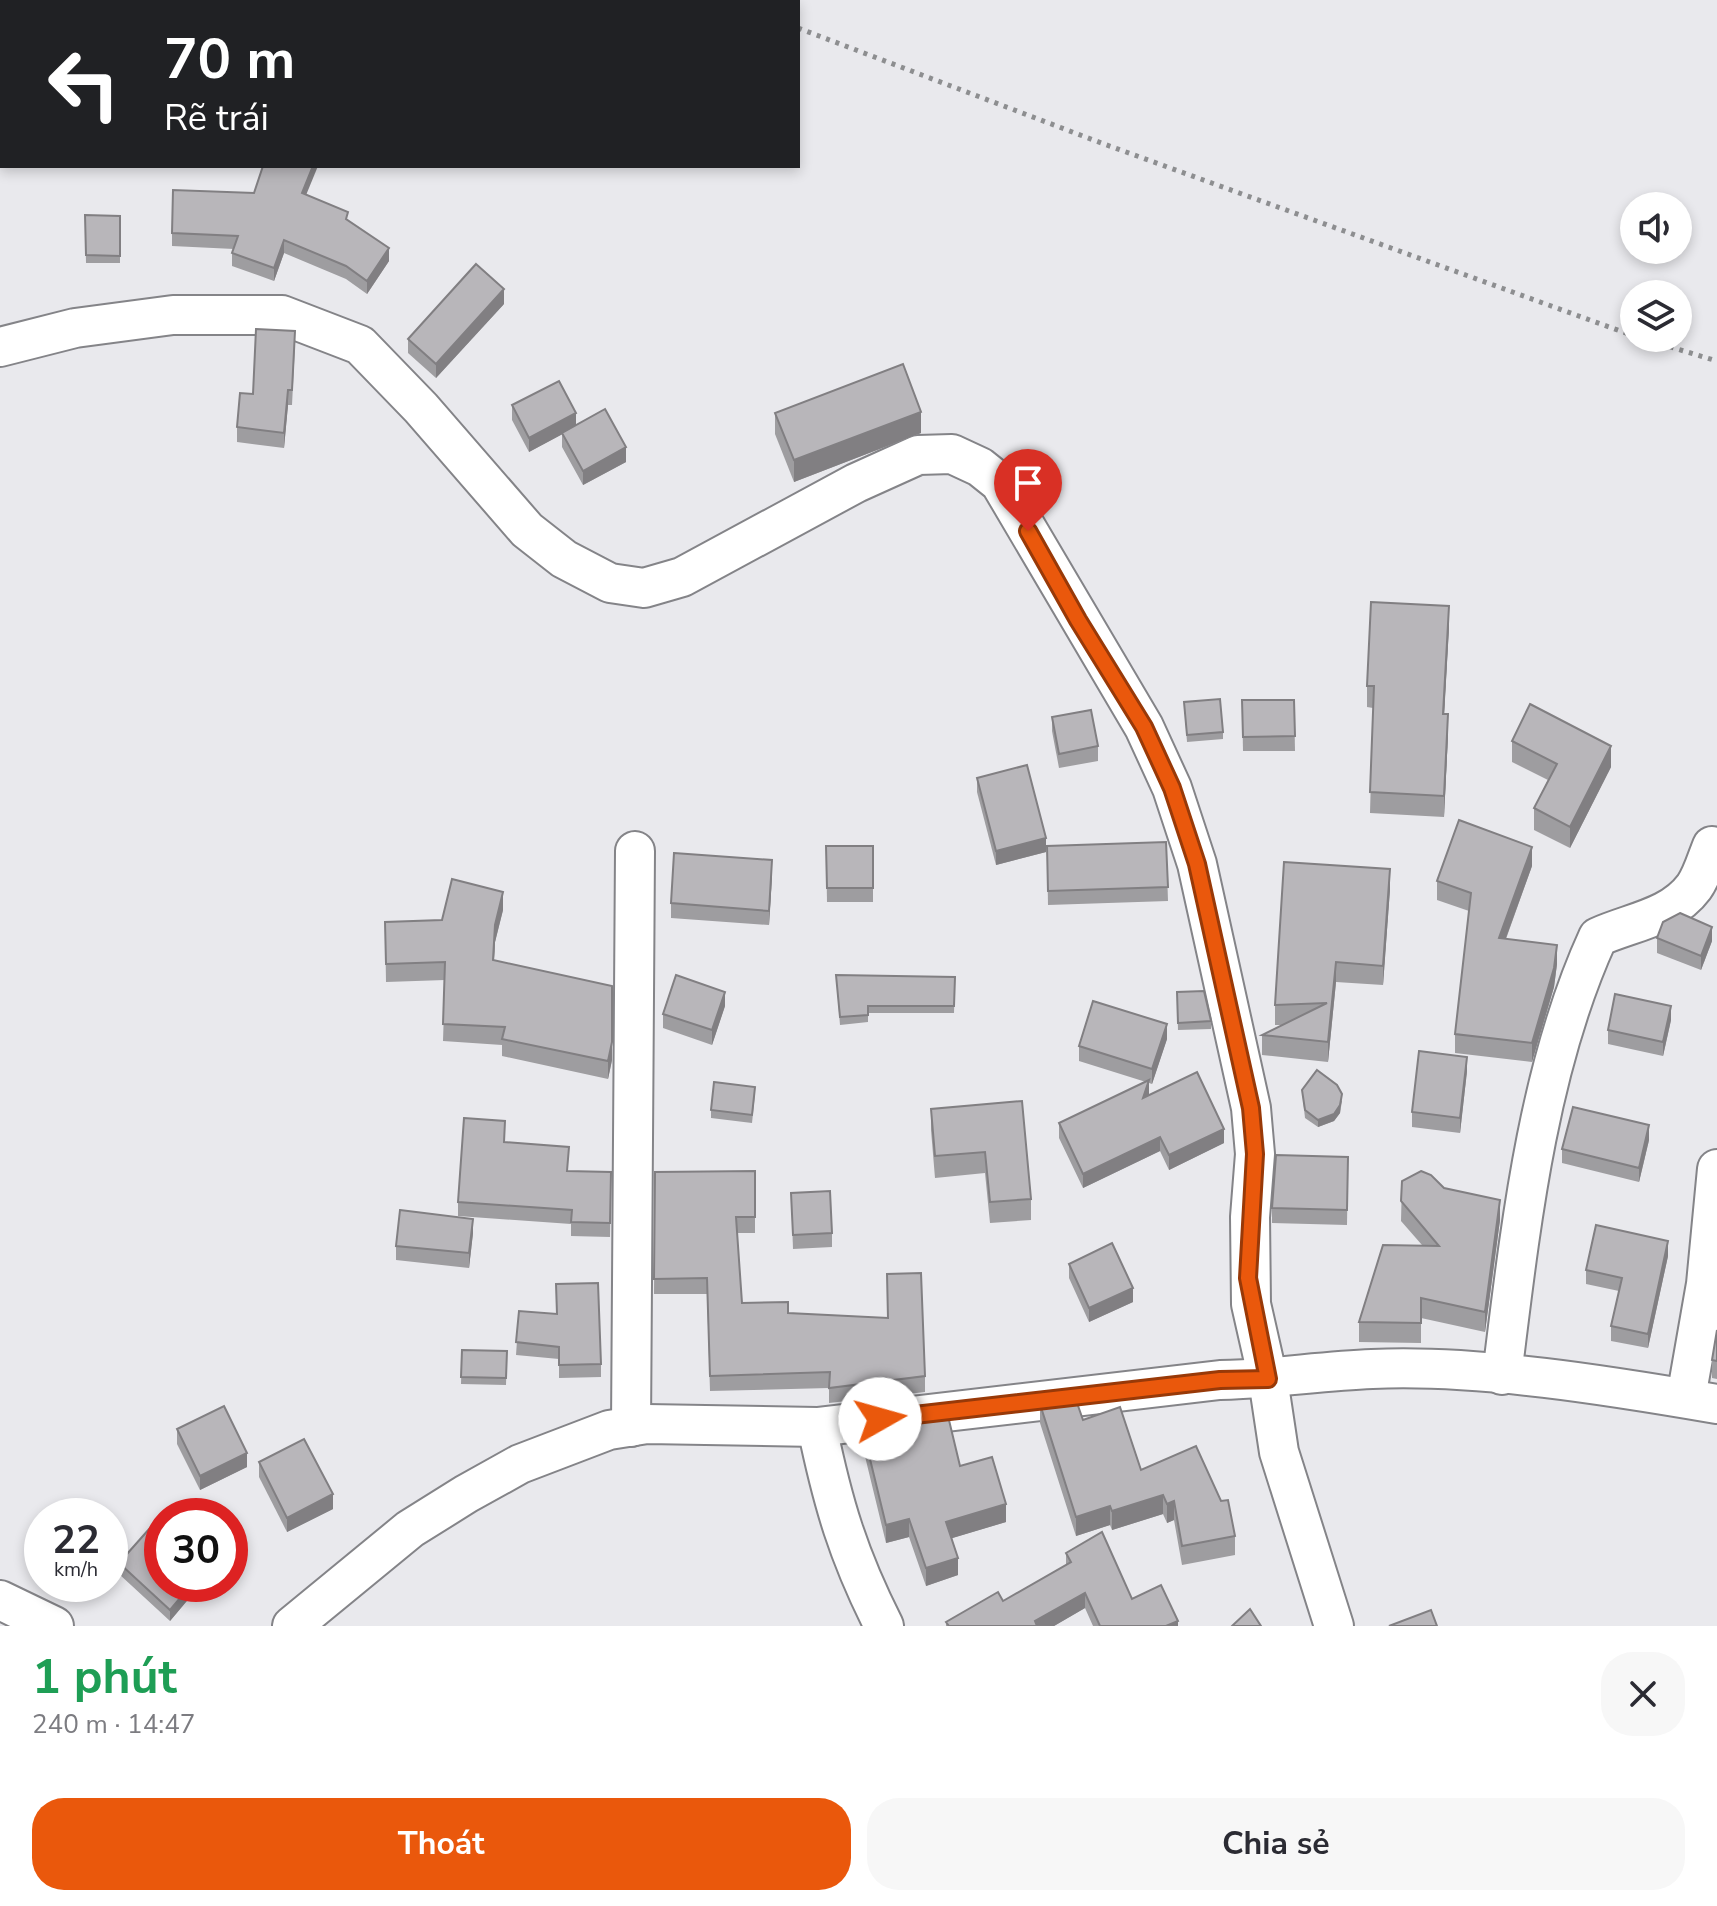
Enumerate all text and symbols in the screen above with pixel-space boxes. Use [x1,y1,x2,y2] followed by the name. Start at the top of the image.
[164,21,295,98] text: 70 m
[32,32,136,136] icon: left
[164,94,269,143] text: Rẽ trái
[1620,192,1692,352] map controls
[1620,192,1692,264] button: sound
[1620,280,1692,352] button: layers
[994,449,1062,531] pin
[1006,461,1050,505] icon: arrive
[838,1377,922,1461] position arrow
[144,1498,248,1602] speed limit sign: 30
[52,1513,100,1567] text: 22
[54,1556,98,1583] text: km/h
[32,1644,177,1710] text: 1 phút
[1601,1652,1685,1736] button: close
[32,1707,195,1742] text: 240 m · 14:47
[32,1798,851,1890] button: Thoát
[867,1798,1685,1890] button: Chia sẻ

